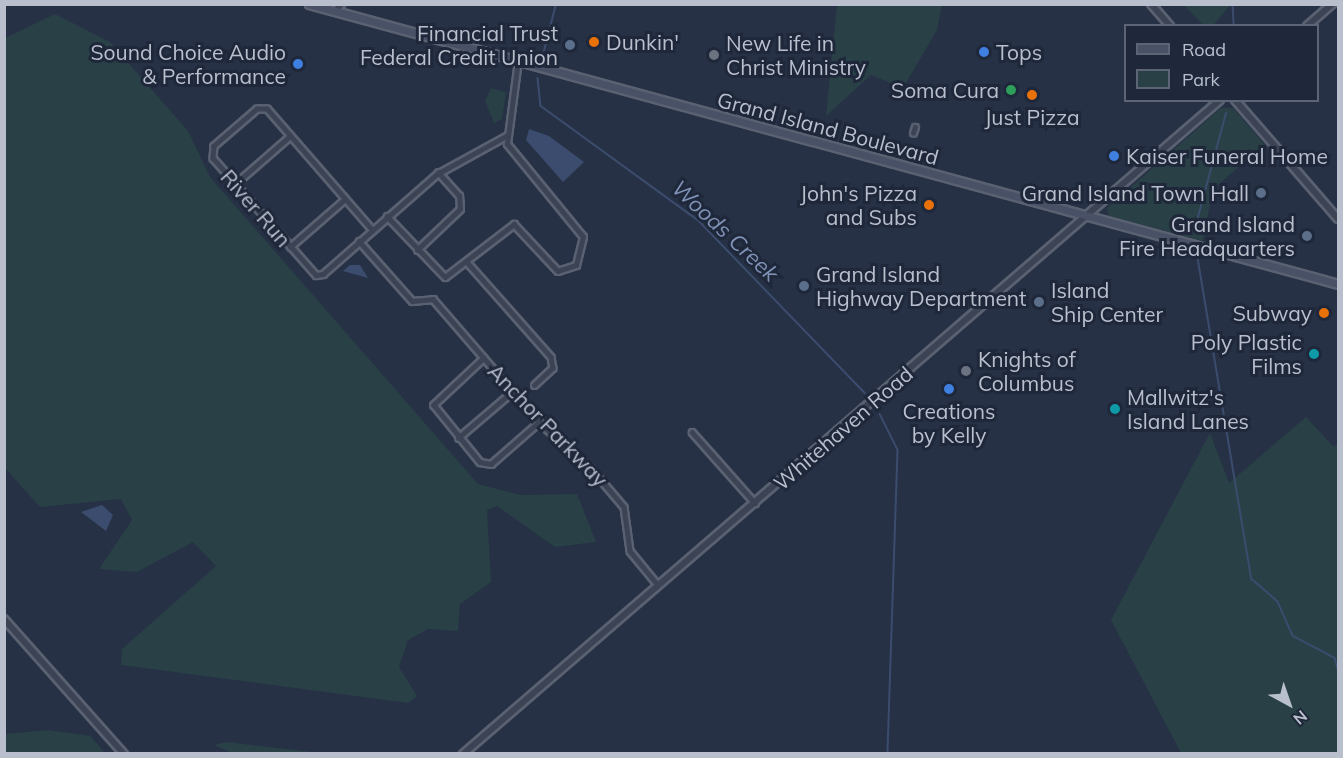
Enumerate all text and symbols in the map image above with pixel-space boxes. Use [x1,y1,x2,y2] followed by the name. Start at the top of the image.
[360,20,558,70] place label: Financial Trust Federal Credit Union
[1124,24,1319,102] legend
[606,29,679,55] place label: Dunkin'
[726,30,866,80] place label: New Life in Christ Ministry
[587,35,601,49] marker: Dunkin'
[563,38,577,52] marker: Financial Trust Federal Credit Union
[1182,38,1226,61] text: Road
[91,39,286,89] place label: Sound Choice Audio & Performance
[996,39,1042,65] place label: Tops
[977,45,991,59] marker: Tops
[707,48,721,62] marker: New Life in Christ Ministry
[291,57,305,71] marker: Sound Choice Audio & Performance
[1182,68,1220,91] text: Park
[891,77,999,103] place label: Soma Cura
[1004,83,1018,97] marker: Soma Cura
[715,86,941,170] street label: Grand Island Boulevard
[1025,88,1039,102] marker: Just Pizza
[984,104,1080,130] place label: Just Pizza
[1126,143,1328,169] place label: Kaiser Funeral Home
[1107,149,1121,163] marker: Kaiser Funeral Home
[216,164,296,252] street label: River Run
[666,175,784,287] water label: Woods Creek
[800,180,917,230] place label: John's Pizza and Subs
[1022,180,1249,206] place label: Grand Island Town Hall
[1254,186,1268,200] marker: Grand Island Town Hall
[922,198,936,212] marker: John's Pizza and Subs
[1119,211,1295,261] place label: Grand Island Fire Headquarters
[1300,229,1314,243] marker: Grand Island Fire Headquarters
[816,261,1026,311] place label: Grand Island Highway Department
[1051,277,1163,327] place label: Island Ship Center
[797,279,811,293] marker: Grand Island Highway Department
[1032,295,1046,309] marker: Island Ship Center
[1233,300,1312,326] place label: Subway
[1317,306,1331,320] marker: Subway
[1191,329,1302,379] place label: Poly Plastic Films
[978,346,1076,396] place label: Knights of Columbus
[1307,347,1321,361] marker: Poly Plastic Films
[483,358,613,492] street label: Anchor Parkway
[768,361,918,495] street label: Whitehaven Road
[959,364,973,378] marker: Knights of Columbus
[942,382,956,396] marker: Creations by Kelly
[1127,384,1249,434] place label: Mallwitz's Island Lanes
[903,398,995,448] place label: Creations by Kelly
[1108,402,1122,416] marker: Mallwitz's Island Lanes
[1259,674,1319,734] north arrow
[1290,706,1312,729] text: N

